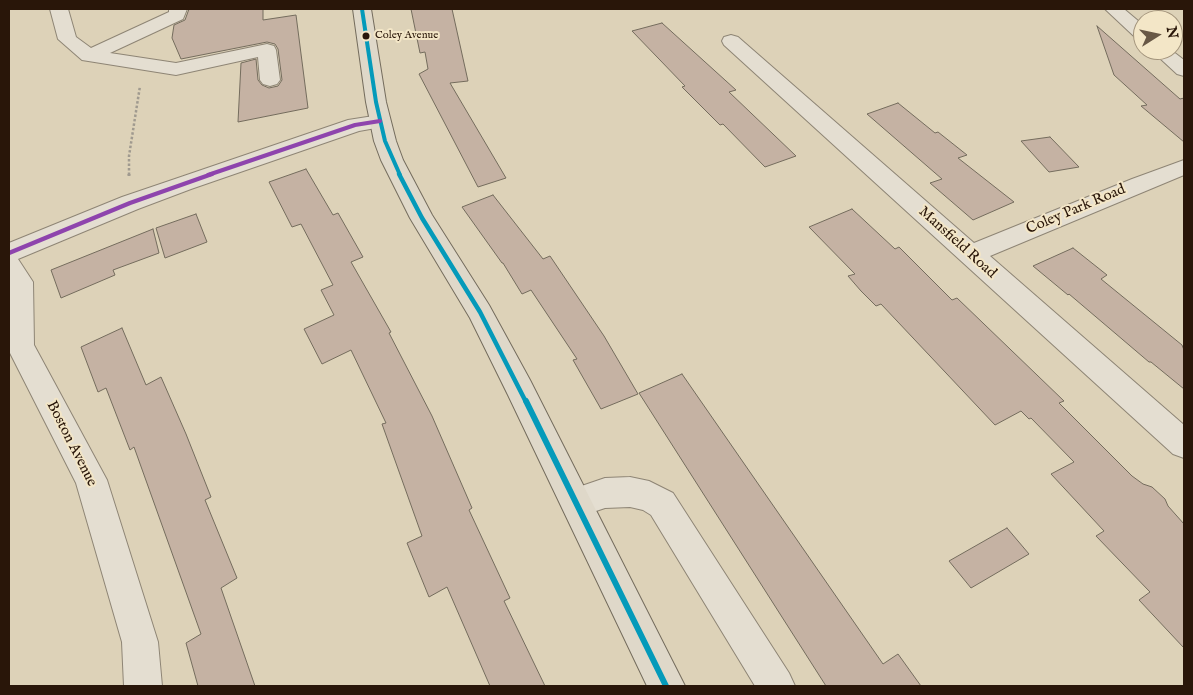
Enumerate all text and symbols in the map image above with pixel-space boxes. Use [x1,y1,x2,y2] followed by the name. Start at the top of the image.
[1133,10,1183,60] north arrow
[1162,25,1182,40] text: N
[375,29,438,43] place label: Coley Avenue
[361,31,371,41] marker: Coley Avenue
[1024,181,1128,239] street label: Coley Park Road
[914,203,1000,283] street label: Mansfield Road
[42,398,100,490] street label: Boston Avenue

